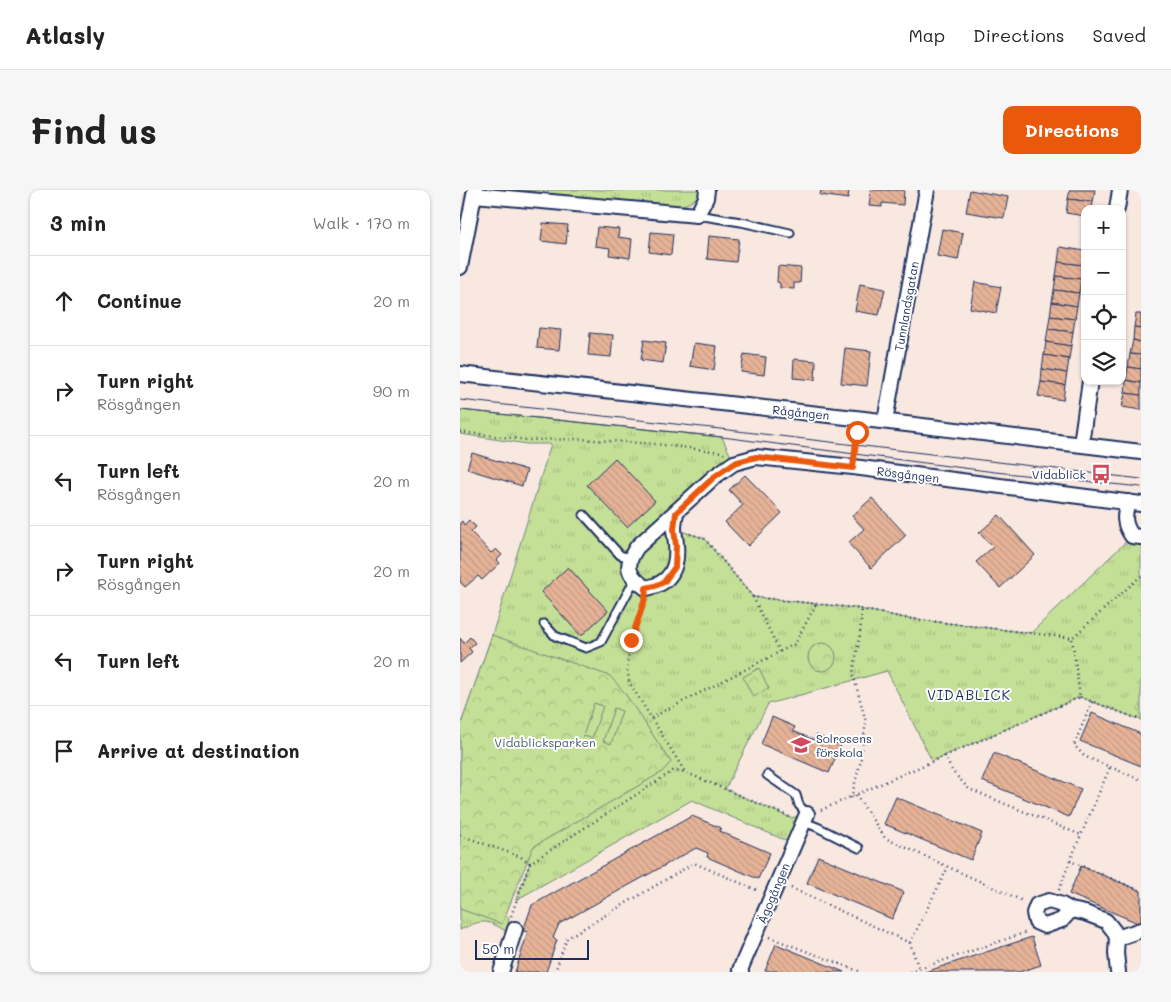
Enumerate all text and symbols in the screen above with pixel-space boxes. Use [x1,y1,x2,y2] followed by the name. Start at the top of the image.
[25,19,105,50] text: Atlasly
[908,23,945,47] text: Map
[973,23,1065,47] text: Directions
[1093,23,1146,47] text: Saved
[1003,106,1141,154] button: Directions
[30,107,157,153] text: Find us
[1081,205,1126,385] map controls
[1081,205,1126,250] button: +
[50,209,106,236] text: 3 min
[312,212,410,233] text: Walk · 170 m
[1081,250,1126,295] button: −
[890,260,922,352] street label: Tunnlandsgatan
[50,287,78,315] icon: ahead
[97,288,182,313] text: Continue
[373,290,410,311] text: 20 m
[1081,295,1126,340] button: locate
[1081,340,1126,385] button: layers
[97,368,194,393] text: Turn right
[50,377,78,405] icon: right
[373,380,410,401] text: 90 m
[97,393,181,414] text: Rösgången
[772,401,830,423] street label: Rågången
[846,421,869,444] route start
[97,458,180,483] text: Turn left
[876,462,940,486] street label: Rösgången
[1090,463,1112,485] bus stop icon: Vidablick
[1032,466,1086,482] place label: Vidablick
[50,467,78,495] icon: left
[373,470,410,491] text: 20 m
[97,483,181,504] text: Rösgången
[97,548,194,573] text: Turn right
[50,557,78,585] icon: right
[373,560,410,581] text: 20 m
[97,573,181,594] text: Rösgången
[620,629,643,652] route end
[50,647,78,675] icon: left
[97,648,180,673] text: Turn left
[373,650,410,671] text: 20 m
[927,685,1011,704] district label: VIDABLICK
[816,730,872,760] place label: Solrosens förskola
[494,734,596,750] park label: Vidablicksparken
[790,734,812,756] school or university icon: Solrosens förskola
[50,737,78,765] icon: arrive
[97,738,300,763] text: Arrive at destination
[753,860,793,926] street label: Ägogången
[475,937,589,960] scale bar
[482,939,514,958] text: 50 m

